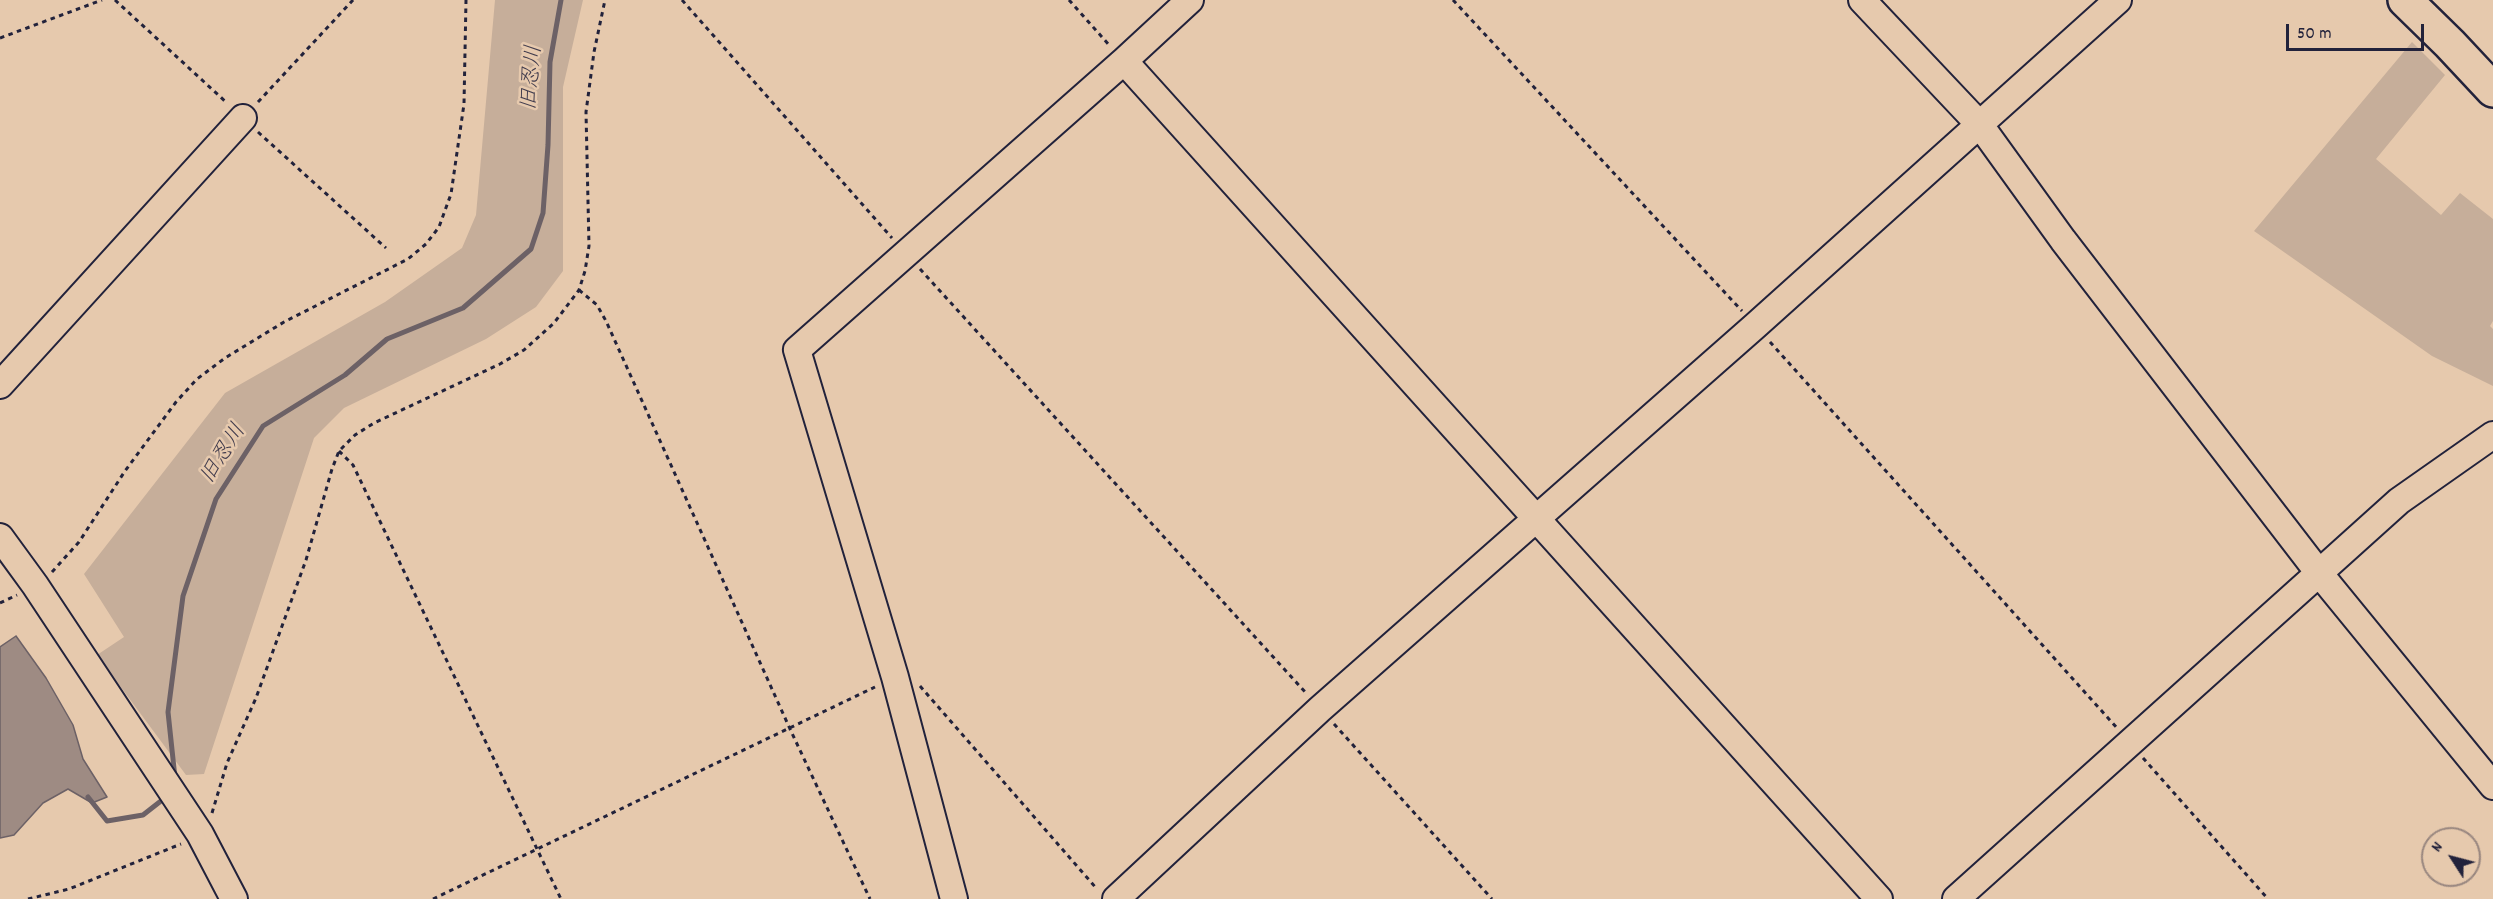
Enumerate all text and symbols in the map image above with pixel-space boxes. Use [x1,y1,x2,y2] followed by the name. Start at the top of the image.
[2289,12,2427,50] scale bar
[2297,22,2332,47] text: 50 m
[518,44,550,112] water label: 旧忍川
[196,420,254,490] water label: 旧忍川
[2421,827,2481,887] north arrow
[2426,837,2449,857] text: N

